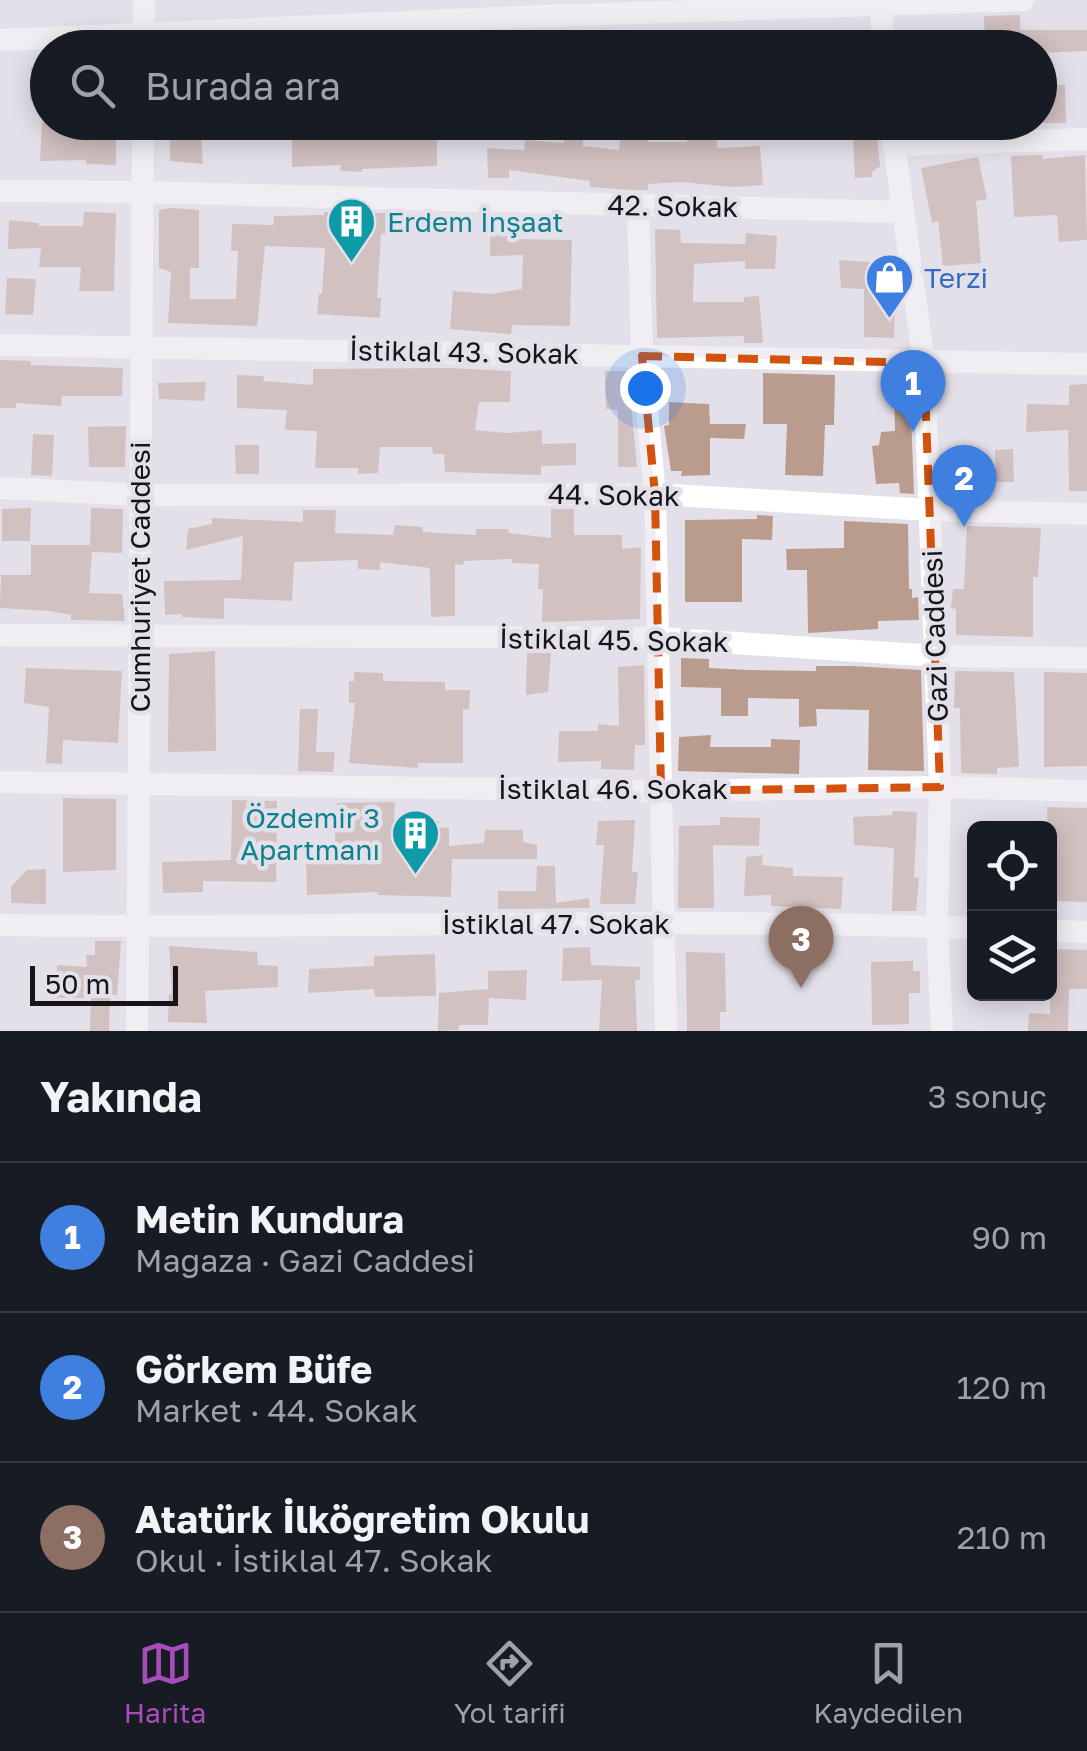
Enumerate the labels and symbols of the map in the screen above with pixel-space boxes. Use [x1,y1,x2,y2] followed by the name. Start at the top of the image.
[607,188,739,223] street label: 42. Sokak
[326,196,378,264] building icon: Erdem İnşaat
[387,205,563,238] place label: Erdem İnşaat
[863,252,915,320] shop icon: Terzi
[924,261,988,294] place label: Terzi
[349,333,579,370] street label: İstiklal 43. Sokak
[880,350,946,432] pin: 1
[620,363,671,414] your location
[123,442,156,712] street label: Cumhuriyet Caddesi
[932,444,996,527] pin: 2
[548,477,680,512] street label: 44. Sokak
[915,549,954,723] street label: Gazi Caddesi
[499,621,729,658] street label: İstiklal 45. Sokak
[498,772,728,805] street label: İstiklal 46. Sokak
[240,801,380,866] place label: Özdemir 3 Apartmanı
[389,808,441,876] building icon: Özdemir 3 Apartmanı
[768,906,834,988] pin: 3
[442,907,670,940] street label: İstiklal 47. Sokak
[30,961,178,1006] scale bar

